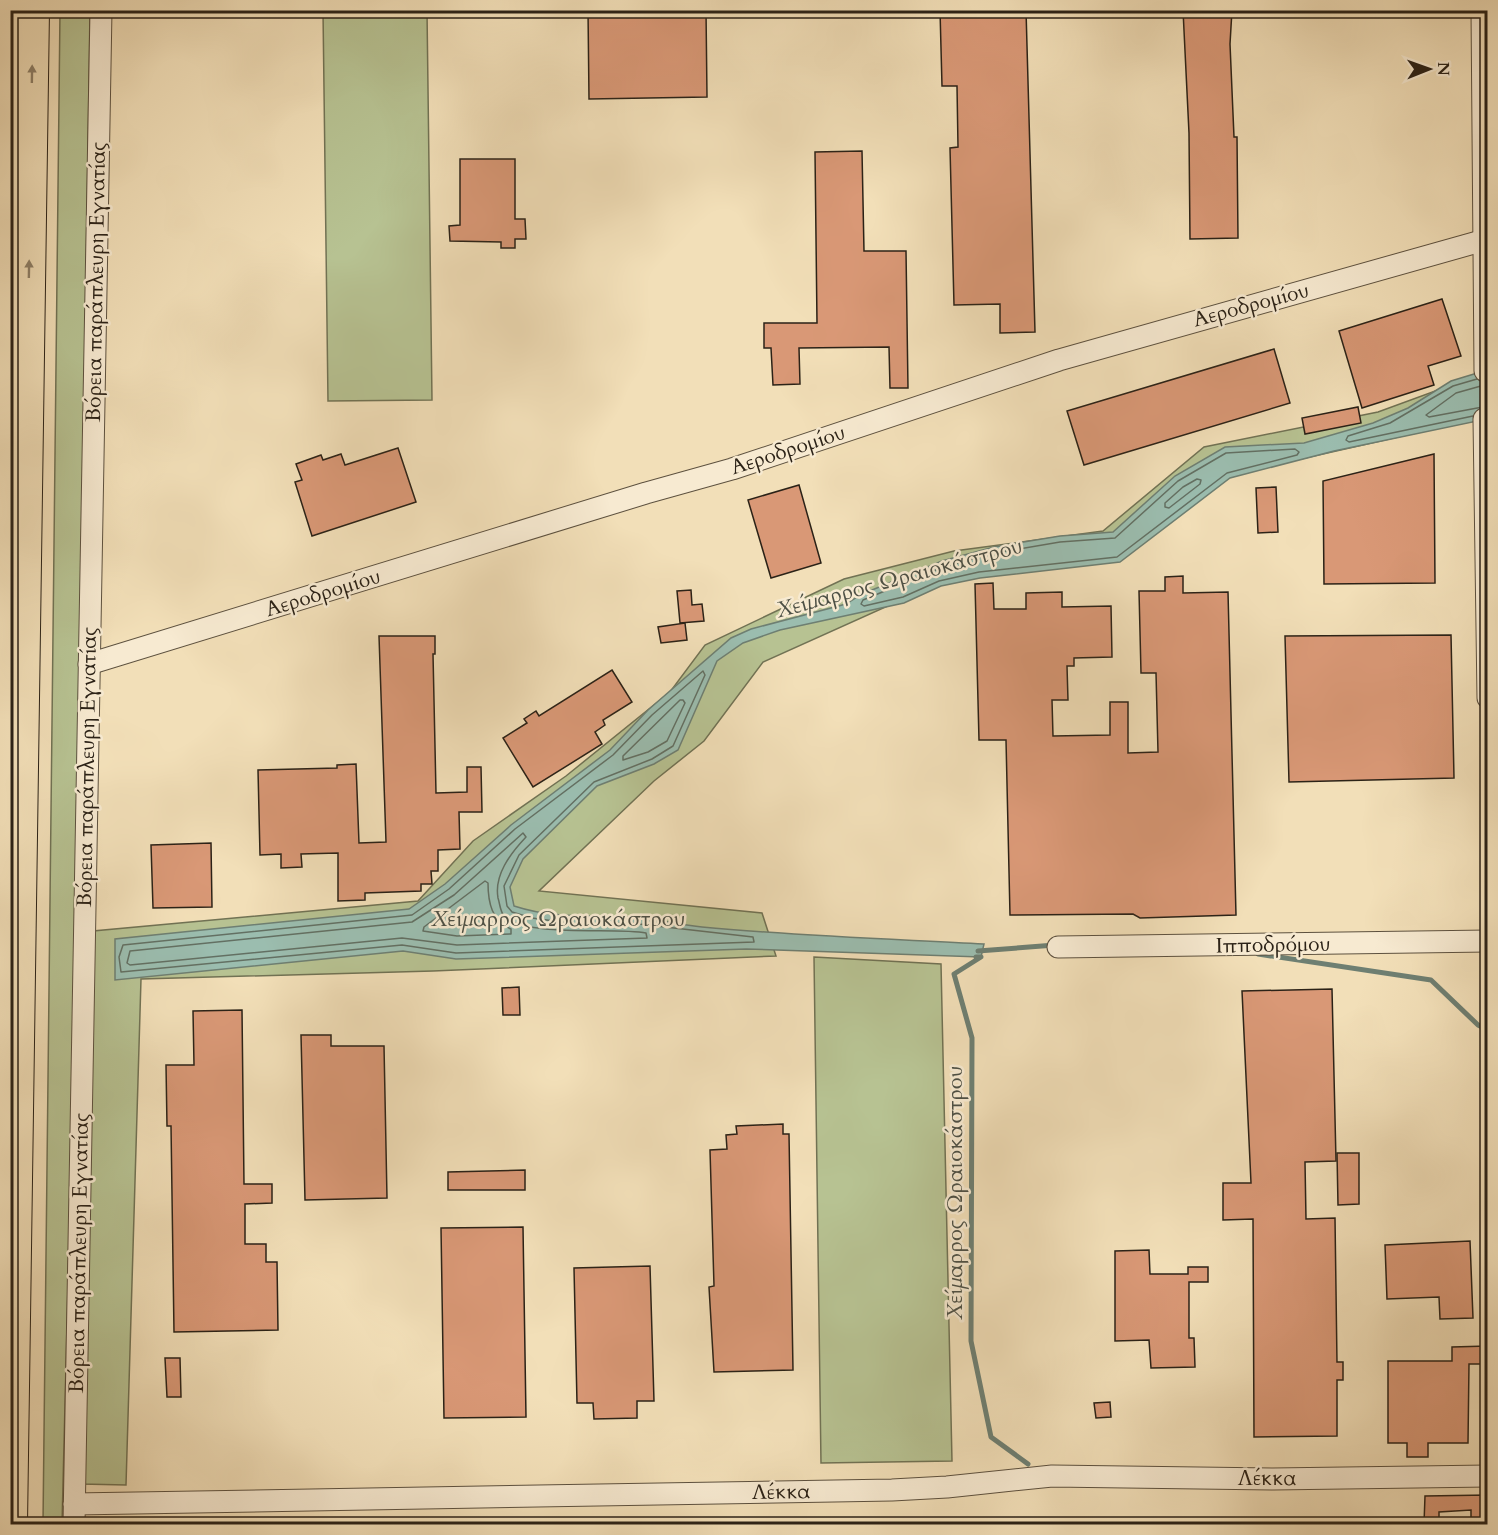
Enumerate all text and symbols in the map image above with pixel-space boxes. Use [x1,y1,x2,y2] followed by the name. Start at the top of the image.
[1399,39,1459,99] north arrow
[1432,62,1454,76] text: N
[27,65,36,84] one-way arrow
[79,142,113,422] street label: Βόρεια παράπλευρη Εγνατίας
[24,260,34,279] one-way arrow
[1190,276,1312,334] street label: Αεροδρομίου
[727,418,849,482] street label: Αεροδρομίου
[772,531,1026,625] water label: Χείμαρρος Ωραιοκάστρου
[262,562,384,624] street label: Αεροδρομίου
[70,627,104,907] street label: Βόρεια παράπλευρη Εγνατίας
[431,904,685,934] water label: Χείμαρρος Ωραιοκάστρου
[1215,929,1331,961] street label: Ιπποδρόμου
[940,1066,970,1320] water label: Χείμαρρος Ωραιοκάστρου
[62,1113,96,1393] street label: Βόρεια παράπλευρη Εγνατίας
[1238,1464,1297,1493] street label: Λέκκα
[752,1477,811,1507] street label: Λέκκα

